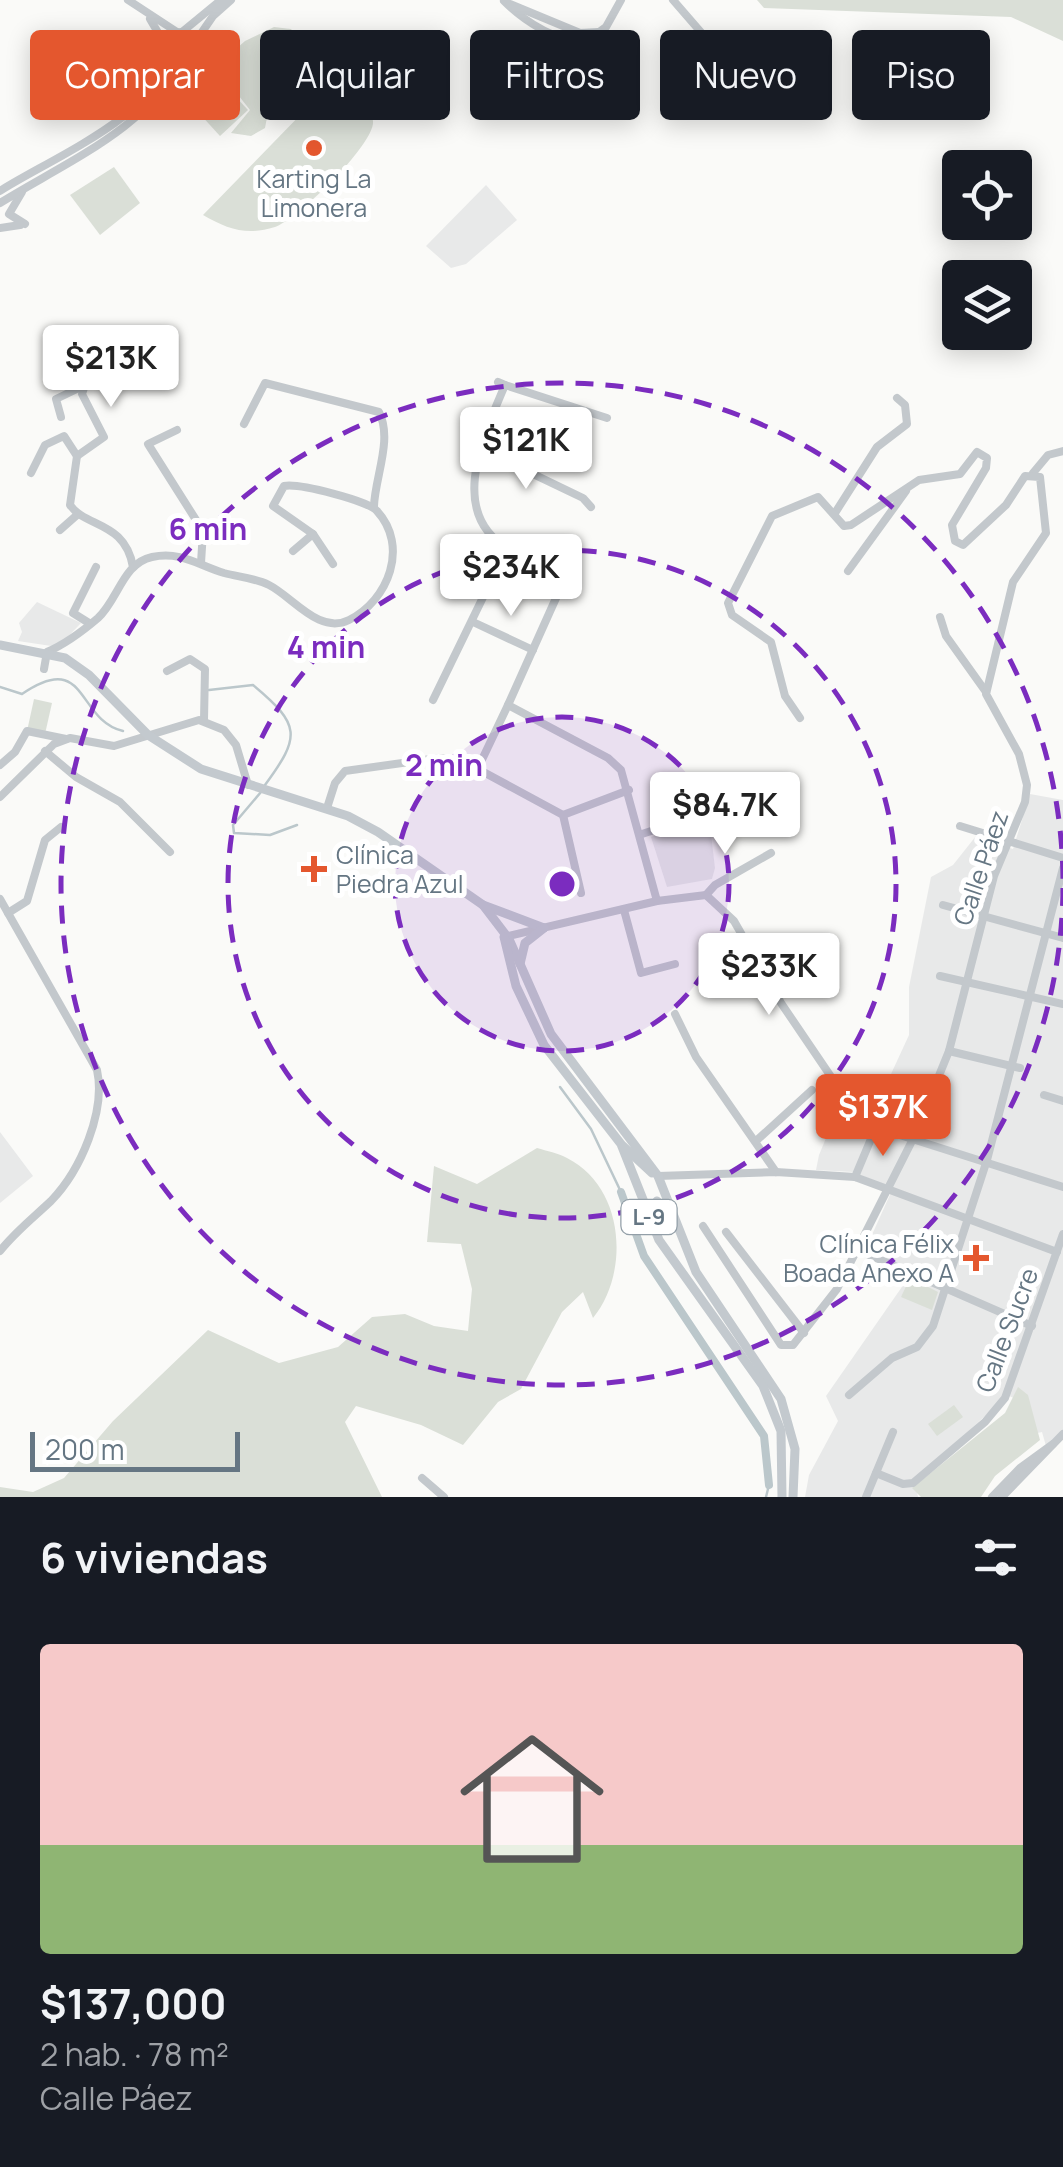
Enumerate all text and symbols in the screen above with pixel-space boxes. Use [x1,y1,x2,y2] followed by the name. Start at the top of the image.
[30,30,240,120] chip: Comprar
[260,30,450,120] chip: Alquilar
[470,30,640,120] chip: Filtros
[660,30,832,120] chip: Nuevo
[852,30,990,120] chip: Piso
[303,137,325,159] marker: Karting La Limonera
[942,150,1032,350] map controls
[942,150,1032,240] button: locate
[257,161,371,225] place label: Karting La Limonera
[942,260,1032,350] button: layers
[41,325,181,410] pin: $213K
[65,335,157,379] text: $213K
[456,407,596,492] pin: $121K
[482,417,570,461] text: $121K
[169,508,247,549] text: 6 min
[441,534,581,619] pin: $234K
[462,544,560,588] text: $234K
[287,626,365,667] text: 4 min
[405,744,483,785] text: 2 min
[644,772,806,857] pin: $84.7K
[672,782,778,826] text: $84.7K
[945,806,1016,930] street label: Calle Páez
[336,837,464,901] place label: Clínica Piedra Azul
[301,856,327,882] marker: Clínica Piedra Azul
[544,866,580,902] centre of rings
[699,933,839,1018] pin: $233K
[720,943,818,987] text: $233K
[813,1074,953,1159] pin: $137K
[838,1084,928,1128] text: $137K
[622,1200,676,1234] road number: L-9
[783,1226,954,1290] place label: Clínica Félix Boada Anexo A
[963,1245,989,1271] marker: Clínica Félix Boada Anexo A
[967,1263,1046,1397] street label: Calle Sucre
[30,1427,240,1472] scale bar
[45,1430,124,1468] text: 200 m
[40,1528,268,1586] text: 6 viviendas
[968,1530,1023,1585] icon: filters
[442,1709,622,1889] icon: home
[40,1974,227,2032] text: $137,000
[40,2032,229,2076] text: 2 hab. · 78 m²
[40,2076,193,2120] text: Calle Páez

